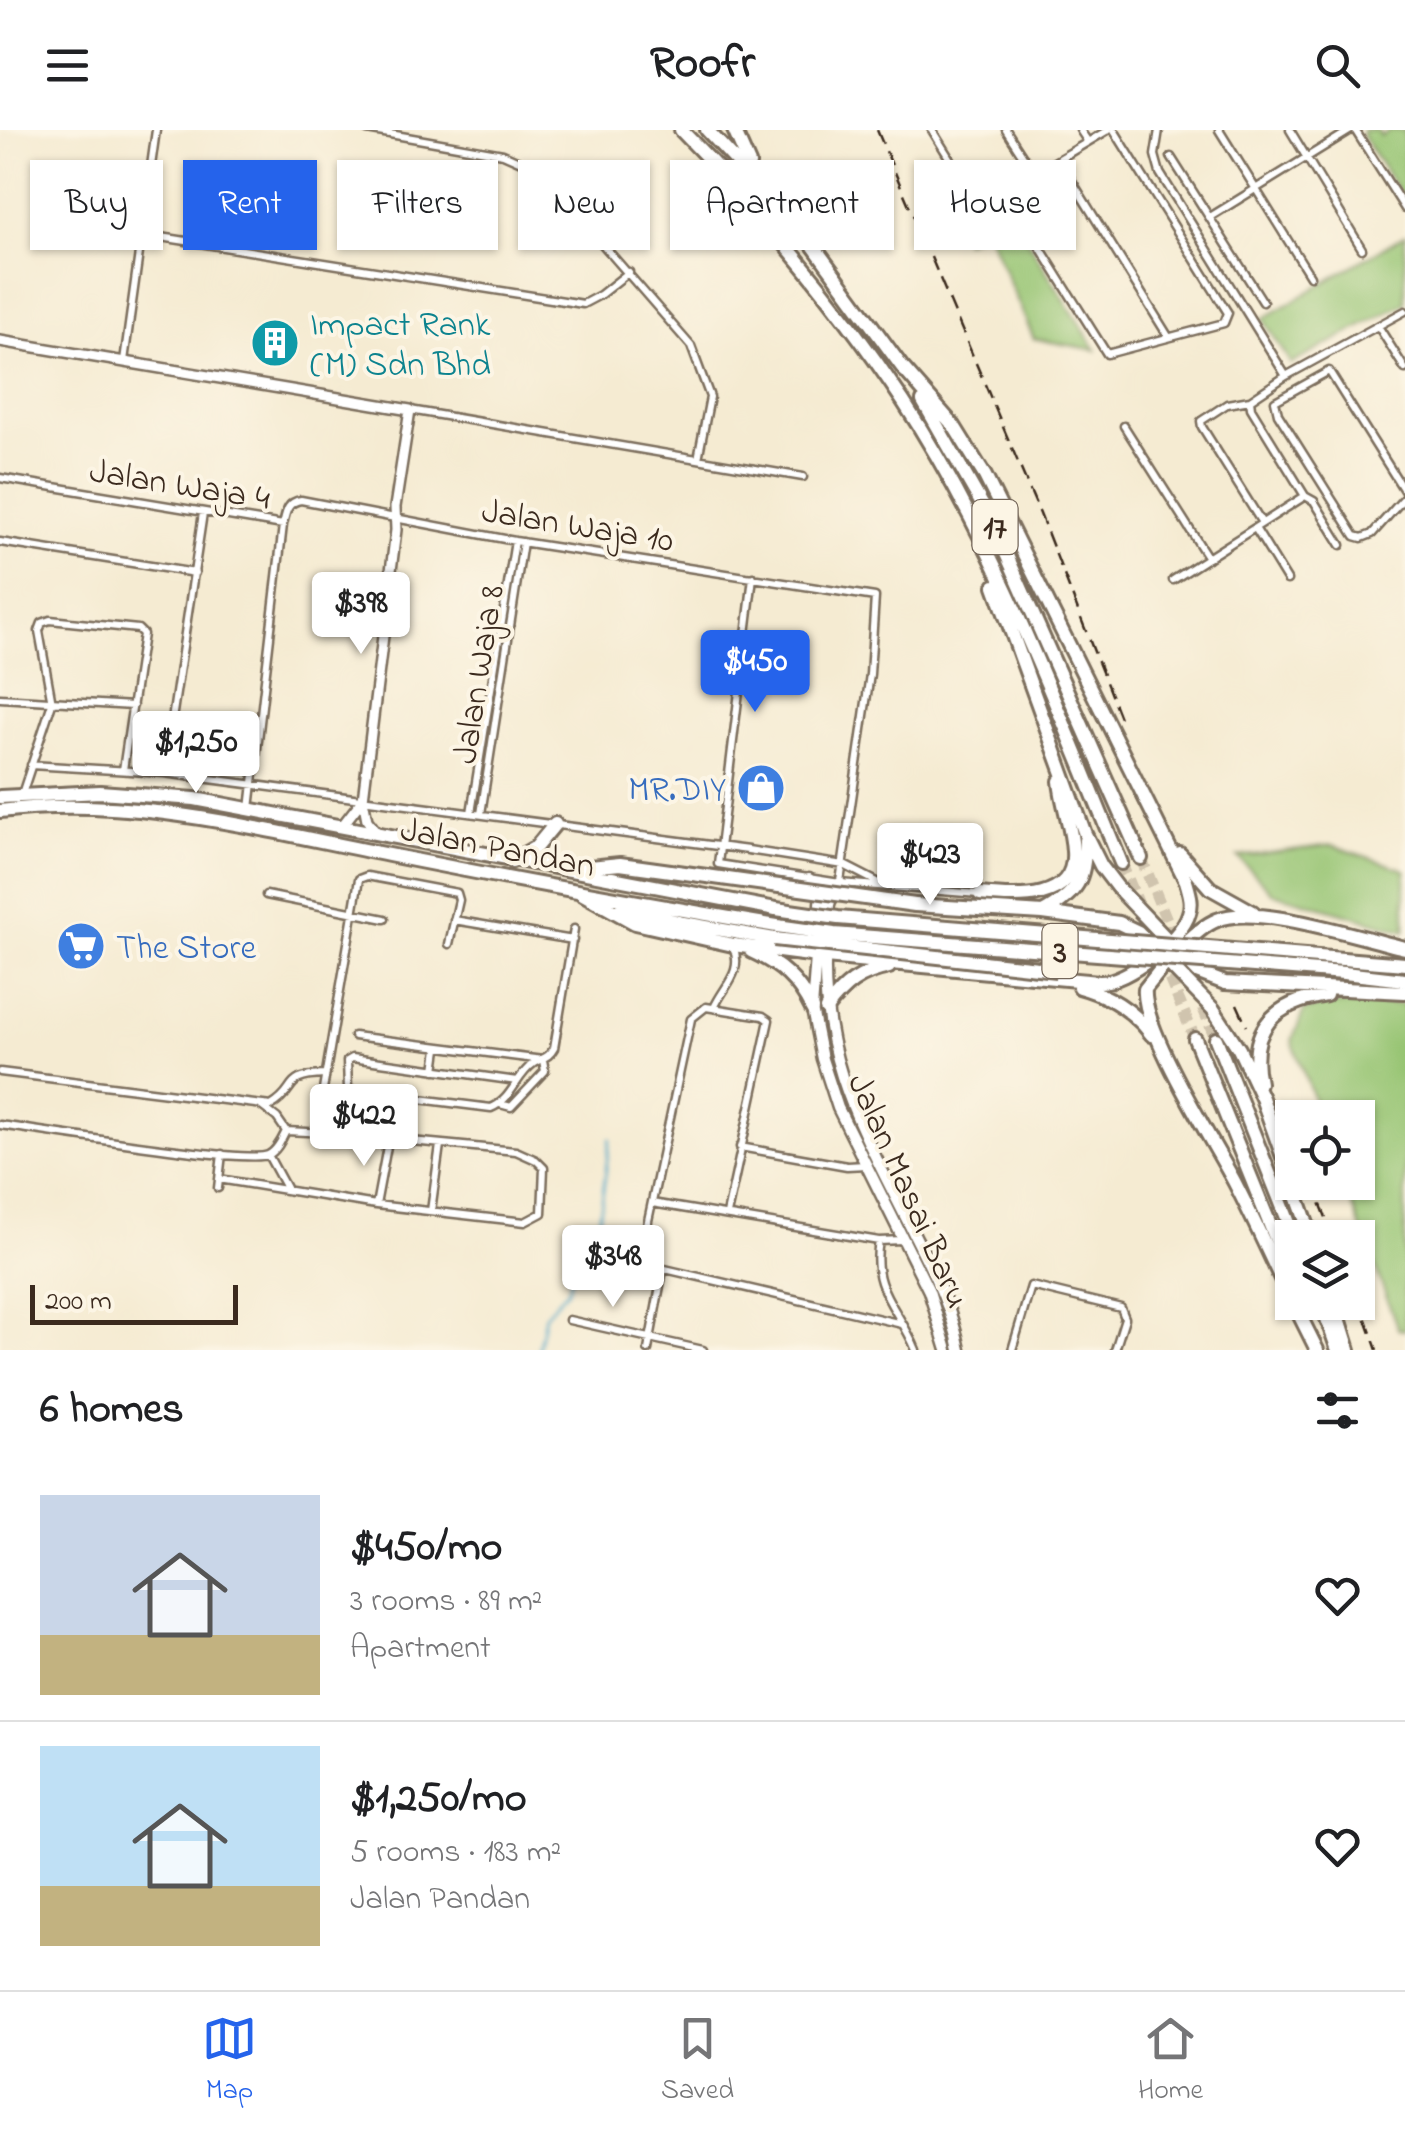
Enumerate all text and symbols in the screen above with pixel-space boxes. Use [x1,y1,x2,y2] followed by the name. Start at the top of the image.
[650,32,755,98] text: Roofr
[40,38,95,93] icon: menu
[1310,38,1365,93] icon: search
[30,160,163,250] chip: Buy
[183,160,317,250] chip: Rent
[337,160,498,250] chip: Filters
[518,160,650,250] chip: New
[670,160,894,250] chip: Apartment
[914,160,1076,250] chip: House
[310,301,491,392] place label: Impact Rank (M) Sdn Bhd
[249,317,301,369] building icon: Impact Rank (M) Sdn Bhd
[86,447,273,526] street label: Jalan Waja 4
[478,487,677,568] street label: Jalan Waja 10
[972,500,1018,554] road number: 17
[302,572,420,657] pin: $398
[334,581,388,628] text: $398
[441,581,520,768] street label: Jalan Waja 8
[696,630,814,715] pin: $450
[723,639,787,686] text: $450
[115,711,277,796] pin: $1,250
[154,720,238,767] text: $1,250
[735,762,787,814] shop icon: MR.DIY
[628,766,726,817] place label: MR.DIY
[396,806,599,893] street label: Jalan Pandan
[871,823,989,908] pin: $423
[899,832,961,879] text: $423
[55,920,107,972] supermarket icon: The Store
[116,924,256,975] place label: The Store
[1042,924,1078,978] road number: 3
[832,1066,981,1317] street label: Jalan Masai Baru
[305,1084,423,1169] pin: $422
[332,1093,396,1140] text: $422
[1275,1100,1375,1320] map controls
[1275,1100,1375,1200] button: locate
[1275,1220,1375,1320] button: layers
[554,1225,672,1310] pin: $348
[584,1234,642,1281] text: $348
[30,1280,238,1324] scale bar
[45,1282,112,1323] text: 200 m
[40,1380,184,1441] text: 6 homes
[1310,1383,1365,1438] icon: filters
[350,1518,502,1579] text: $450/mo
[120,1535,240,1655] icon: home
[1310,1568,1365,1623] icon: heart
[350,1579,542,1626] text: 3 rooms · 89 m²
[350,1626,491,1673] text: Apartment
[350,1769,526,1830] text: $1,250/mo
[120,1786,240,1906] icon: home
[1310,1819,1365,1874] icon: heart
[350,1830,561,1877] text: 5 rooms · 183 m²
[350,1877,530,1924] text: Jalan Pandan
[202,2011,257,2112] tab: Map
[661,2011,734,2112] tab: Saved
[1138,2011,1203,2112] tab: Home

